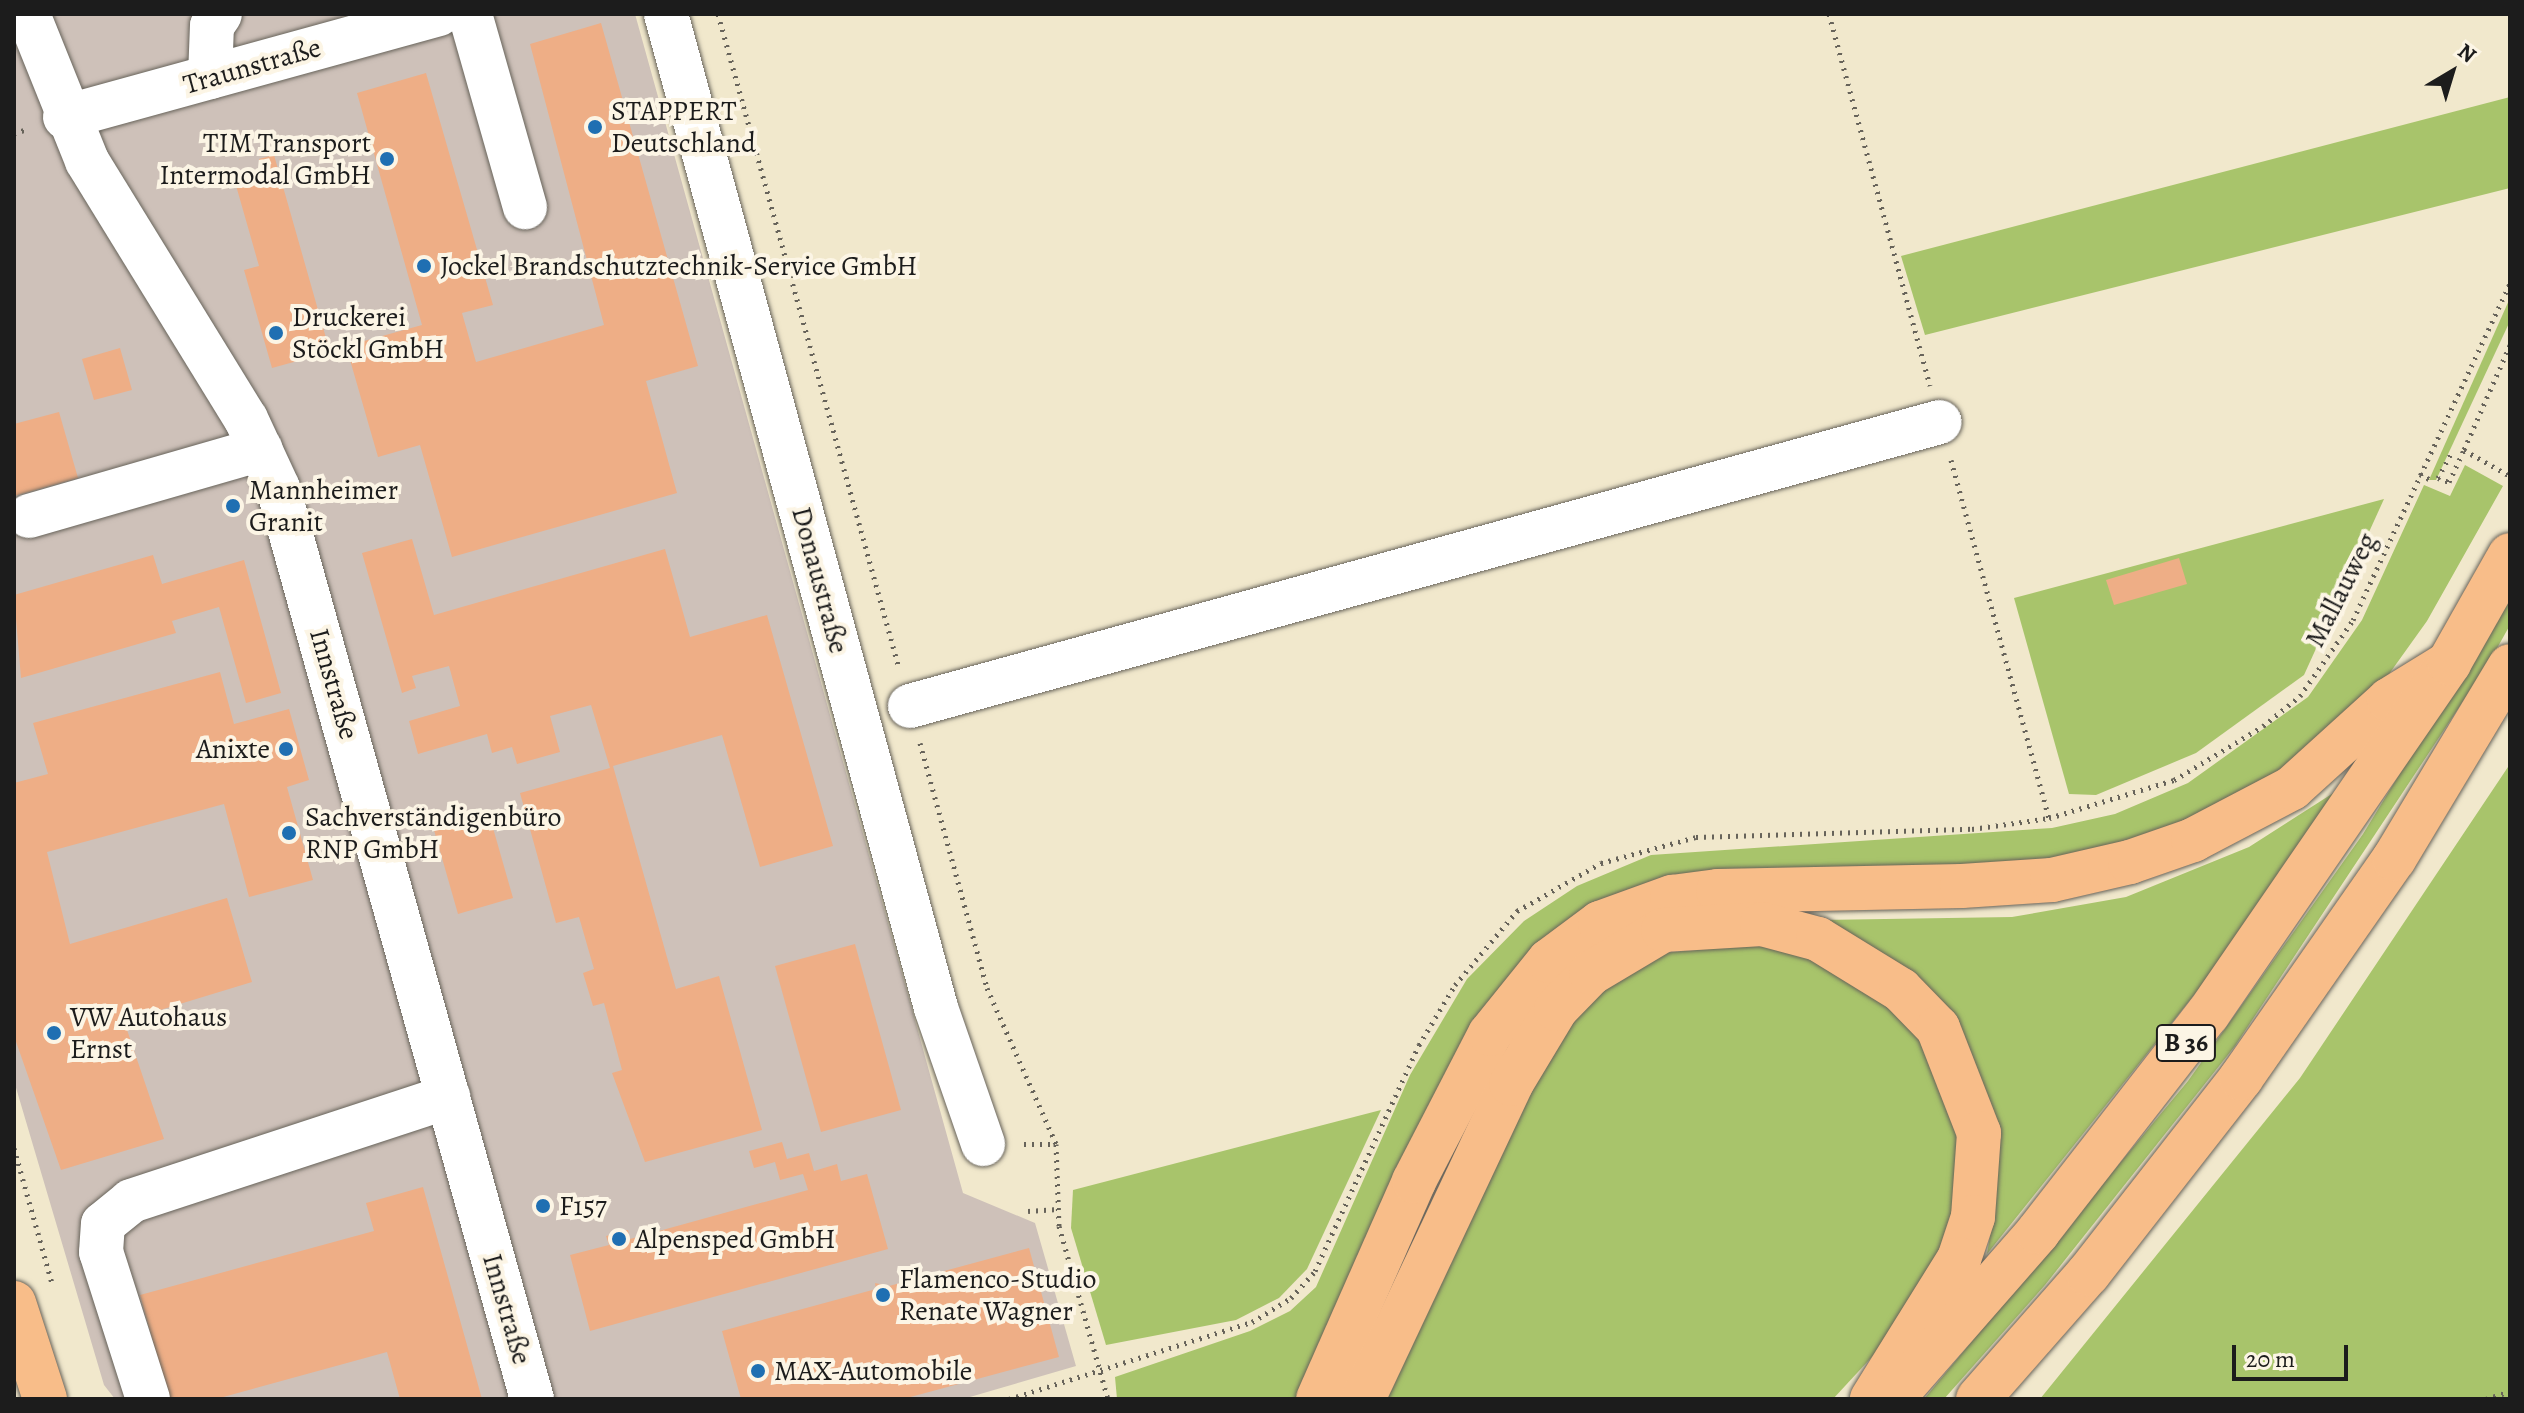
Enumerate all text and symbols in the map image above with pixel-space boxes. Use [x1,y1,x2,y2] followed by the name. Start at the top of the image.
[179,30,325,102] street label: Traunstraße
[2412,32,2492,112] north arrow
[2451,36,2482,70] text: N
[611,94,756,160] place label: STAPPERT Deutschland
[586,118,604,136] marker: STAPPERT Deutschland
[159,126,371,192] place label: TIM Transport Intermodal GmbH
[378,150,396,168] marker: TIM Transport Intermodal GmbH
[440,249,917,283] place label: Jockel Brandschutztechnik-Service GmbH
[415,257,433,275] marker: Jockel Brandschutztechnik-Service GmbH
[292,300,444,366] place label: Druckerei Stöckl GmbH
[267,324,285,342] marker: Druckerei Stöckl GmbH
[249,473,398,539] place label: Mannheimer Granit
[224,497,242,515] marker: Mannheimer Granit
[784,503,856,657] street label: Donaustraße
[2298,527,2384,653] street label: Mallauweg
[302,625,366,743] street label: Innstraße
[196,732,270,766] place label: Anixte
[277,740,295,758] marker: Anixte
[305,800,561,866] place label: Sachverständigenbüro RNP GmbH
[280,824,298,842] marker: Sachverständigenbüro RNP GmbH
[70,1000,227,1066] place label: VW Autohaus Ernst
[2154,1021,2218,1065] road number: B 36
[45,1024,63,1042] marker: VW Autohaus Ernst
[559,1189,607,1223] place label: F157
[534,1197,552,1215] marker: F157
[635,1222,836,1256] place label: Alpensped GmbH
[610,1230,628,1248] marker: Alpensped GmbH
[475,1250,539,1368] street label: Innstraße
[899,1262,1097,1328] place label: Flamenco-Studio Renate Wagner
[874,1286,892,1304] marker: Flamenco-Studio Renate Wagner
[2236,1329,2352,1379] scale bar
[2246,1343,2295,1375] text: 20 m
[774,1354,972,1388] place label: MAX-Automobile
[749,1362,767,1380] marker: MAX-Automobile

